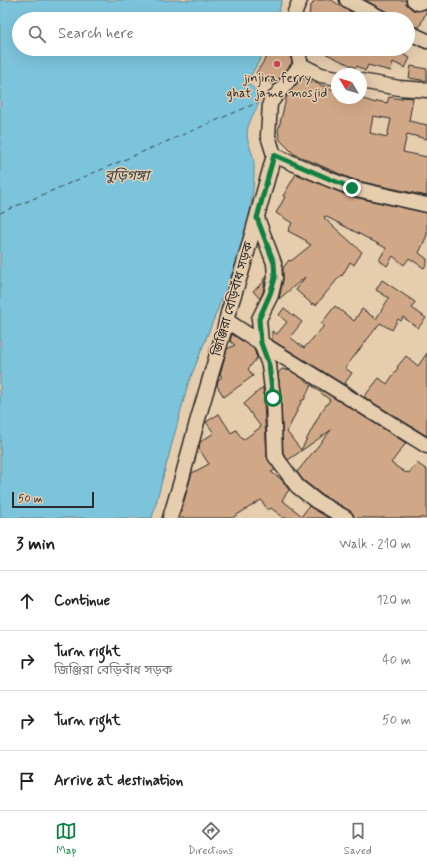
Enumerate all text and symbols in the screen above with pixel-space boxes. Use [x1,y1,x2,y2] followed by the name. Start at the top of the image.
[12,12,415,56] search box
[26,23,48,45] icon: search
[58,24,134,44] text: Search here
[272,59,282,69] marker: jinjira ferry ghat jame mosjid
[331,68,367,104] north arrow
[227,70,327,102] place label: jinjira ferry ghat jame mosjid
[105,167,152,185] water label: বুড়িগঙ্গা
[343,179,361,197] route end
[208,239,258,359] street label: জিঞ্জিরা বেড়িবাঁধ সড়ক
[264,389,282,407] route start
[12,490,94,509] scale bar
[18,492,43,506] text: 50 m
[16,533,55,555] text: 3 min
[339,536,411,553] text: Walk · 210 m
[16,590,38,612] icon: ahead
[54,591,110,611] text: Continue
[377,592,411,609] text: 120 m
[54,642,121,662] text: Turn right
[16,650,38,672] icon: right
[382,652,411,669] text: 40 m
[54,662,172,679] text: জিঞ্জিরা বেড়িবাঁধ সড়ক
[16,710,38,732] icon: right
[54,711,121,731] text: Turn right
[382,712,411,729] text: 50 m
[16,770,38,792] icon: arrive
[54,771,183,791] text: Arrive at destination
[55,820,77,858] tab: Map
[188,820,233,858] tab: Directions
[344,820,372,858] tab: Saved

